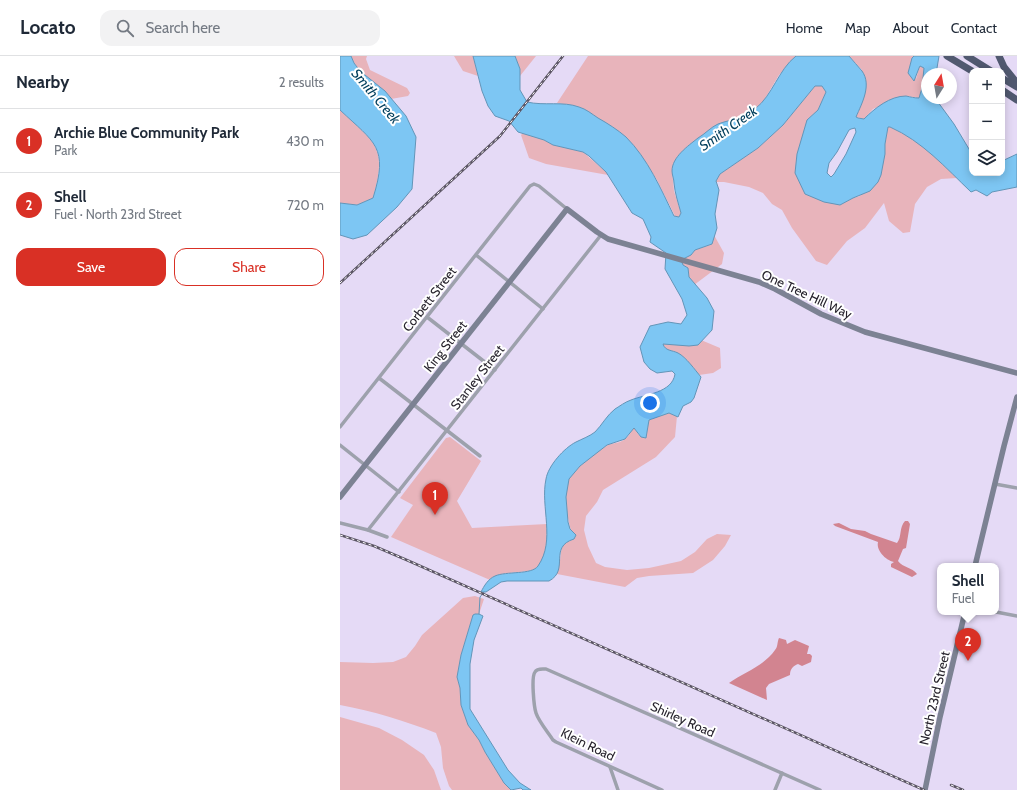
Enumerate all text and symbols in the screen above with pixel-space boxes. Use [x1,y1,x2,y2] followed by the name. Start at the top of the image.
[100,10,380,46] search box
[20,16,76,39] text: Locato
[114,17,136,39] icon: search
[146,19,220,37] text: Search here
[786,19,823,37] text: Home
[845,19,870,37] text: Map
[892,19,929,37] text: About
[951,19,997,37] text: Contact
[348,65,405,128] water label: Smith Creek
[921,68,957,104] north arrow
[969,68,1005,176] map controls
[969,68,1005,104] button: +
[16,72,69,92] text: Nearby
[279,74,324,90] text: 2 results
[695,101,761,155] water label: Smith Creek
[969,104,1005,140] button: −
[54,124,239,142] text: Archie Blue Community Park
[27,133,31,149] text: 1
[286,133,324,149] text: 430 m
[969,140,1005,176] button: layers
[54,142,77,158] text: Park
[54,188,87,206] text: Shell
[26,197,32,213] text: 2
[287,197,324,213] text: 720 m
[54,206,182,222] text: Fuel · North 23rd Street
[16,248,166,286] button: Save
[174,248,324,286] button: Share
[399,263,460,335] street label: Corbett Street
[759,266,855,322] street label: One Tree Hill Way
[420,317,470,375] street label: King Street
[447,341,508,413] street label: Stanley Street
[640,393,660,413] your location
[422,482,448,515] pin: 1
[937,563,999,615] popup
[952,572,984,590] text: Shell
[952,590,975,606] text: Fuel
[955,628,981,661] pin: 2
[915,649,953,747] street label: North 23rd Street
[648,698,718,740] street label: Shirley Road
[558,724,618,764] street label: Klein Road

